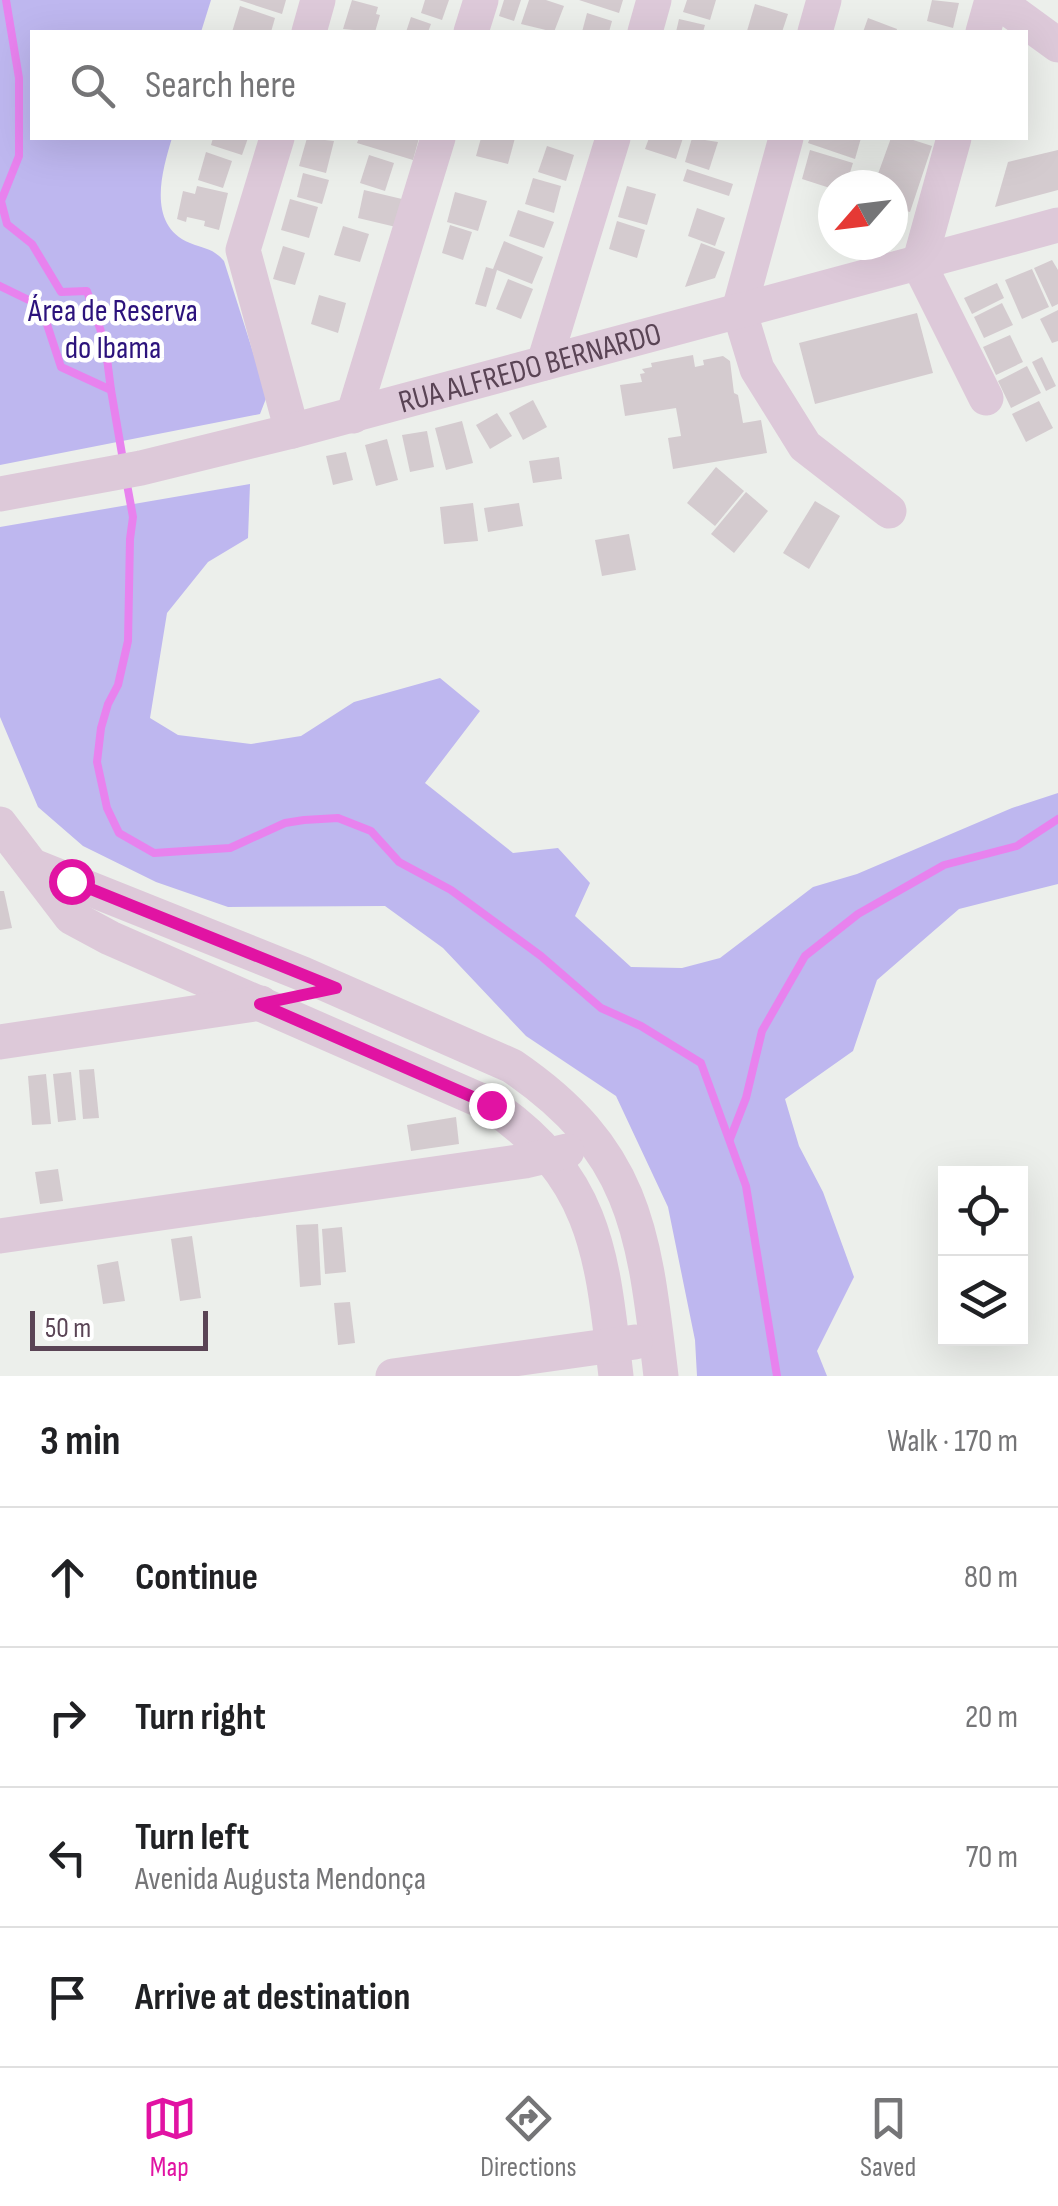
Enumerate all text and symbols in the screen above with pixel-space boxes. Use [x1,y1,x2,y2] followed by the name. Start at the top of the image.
[30,30,1028,140] search box
[65,58,120,113] icon: search
[145,63,296,108] text: Search here
[818,170,908,260] north arrow
[27,292,198,368] park label: Área de Reserva do Ibama
[394,315,666,422] street label: RUA ALFREDO BERNARDO
[49,859,95,905] route start
[469,1083,515,1129] route end
[938,1166,1028,1346] map controls
[938,1166,1028,1256] button: locate
[938,1256,1028,1346] button: layers
[30,1306,208,1350] scale bar
[45,1312,91,1345] text: 50 m
[40,1416,120,1467] text: 3 min
[887,1422,1018,1461] text: Walk · 170 m
[40,1550,95,1605] icon: ahead
[135,1555,258,1600] text: Continue
[964,1558,1018,1597] text: 80 m
[40,1690,95,1745] icon: right
[135,1695,266,1740] text: Turn right
[965,1698,1018,1737] text: 20 m
[135,1815,249,1860] text: Turn left
[40,1830,95,1885] icon: left
[965,1838,1018,1877] text: 70 m
[135,1860,426,1899] text: Avenida Augusta Mendonça
[40,1970,95,2025] icon: arrive
[135,1975,410,2020] text: Arrive at destination
[142,2091,197,2184] tab: Map
[480,2091,577,2184] tab: Directions
[860,2091,916,2184] tab: Saved

